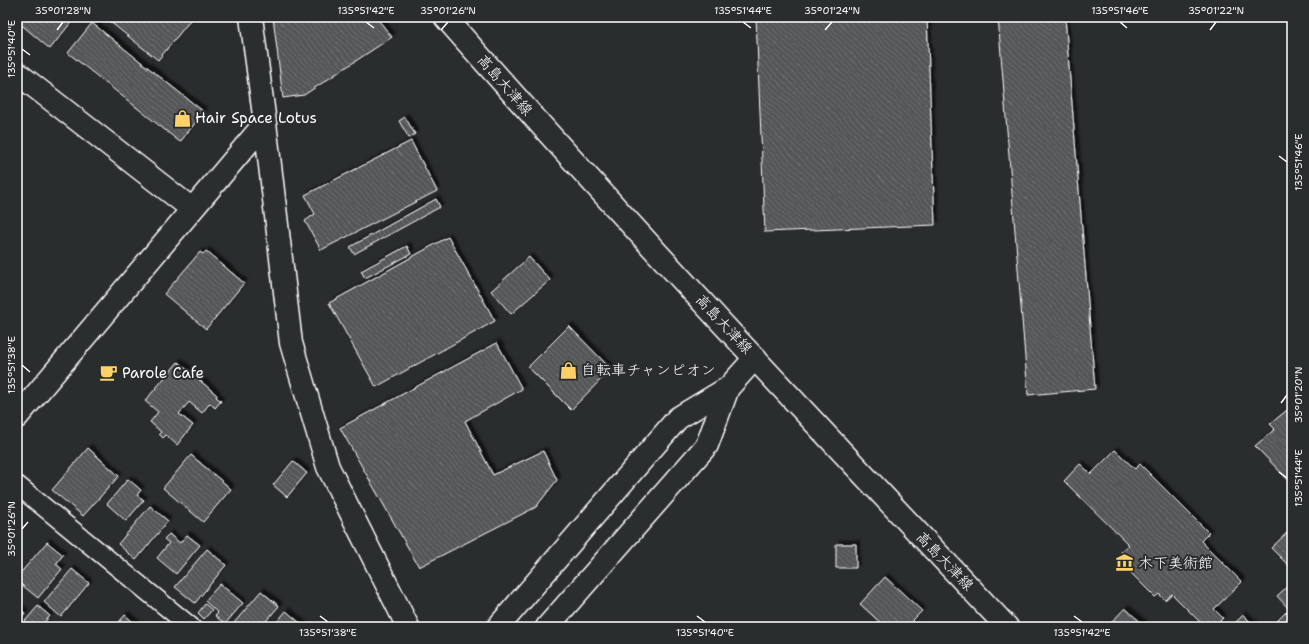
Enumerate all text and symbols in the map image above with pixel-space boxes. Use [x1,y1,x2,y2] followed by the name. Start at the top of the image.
[35,4,91,17] text: 35°01'28"N
[337,4,395,17] text: 135°51'42"E
[420,4,476,17] text: 35°01'26"N
[714,4,772,17] text: 135°51'44"E
[804,4,860,17] text: 35°01'24"N
[1091,4,1149,17] text: 135°51'46"E
[1188,4,1244,17] text: 35°01'22"N
[5,20,18,78] text: 135°51'40"E
[473,50,537,120] street label: 高島大津線
[172,108,192,128] shop icon: Hair Space Lotus
[195,108,317,128] place label: Hair Space Lotus
[1292,133,1305,191] text: 135°51'46"E
[691,290,757,358] street label: 高島大津線
[5,336,18,394] text: 135°51'38"E
[558,360,578,380] shop icon: 自転車チャンピオン
[581,360,716,380] place label: 自転車チャンピオン
[99,363,119,383] cafe icon: Parole Cafe
[122,363,204,383] place label: Parole Cafe
[1292,367,1305,423] text: 35°01'20"N
[1292,449,1305,507] text: 135°51'44"E
[5,501,18,557] text: 35°01'26"N
[912,527,978,595] street label: 高島大津線
[1115,553,1135,573] museum icon: 木下美術館
[1138,553,1213,573] place label: 木下美術館
[299,626,357,639] text: 135°51'38"E
[676,626,734,639] text: 135°51'40"E
[1053,626,1111,639] text: 135°51'42"E

